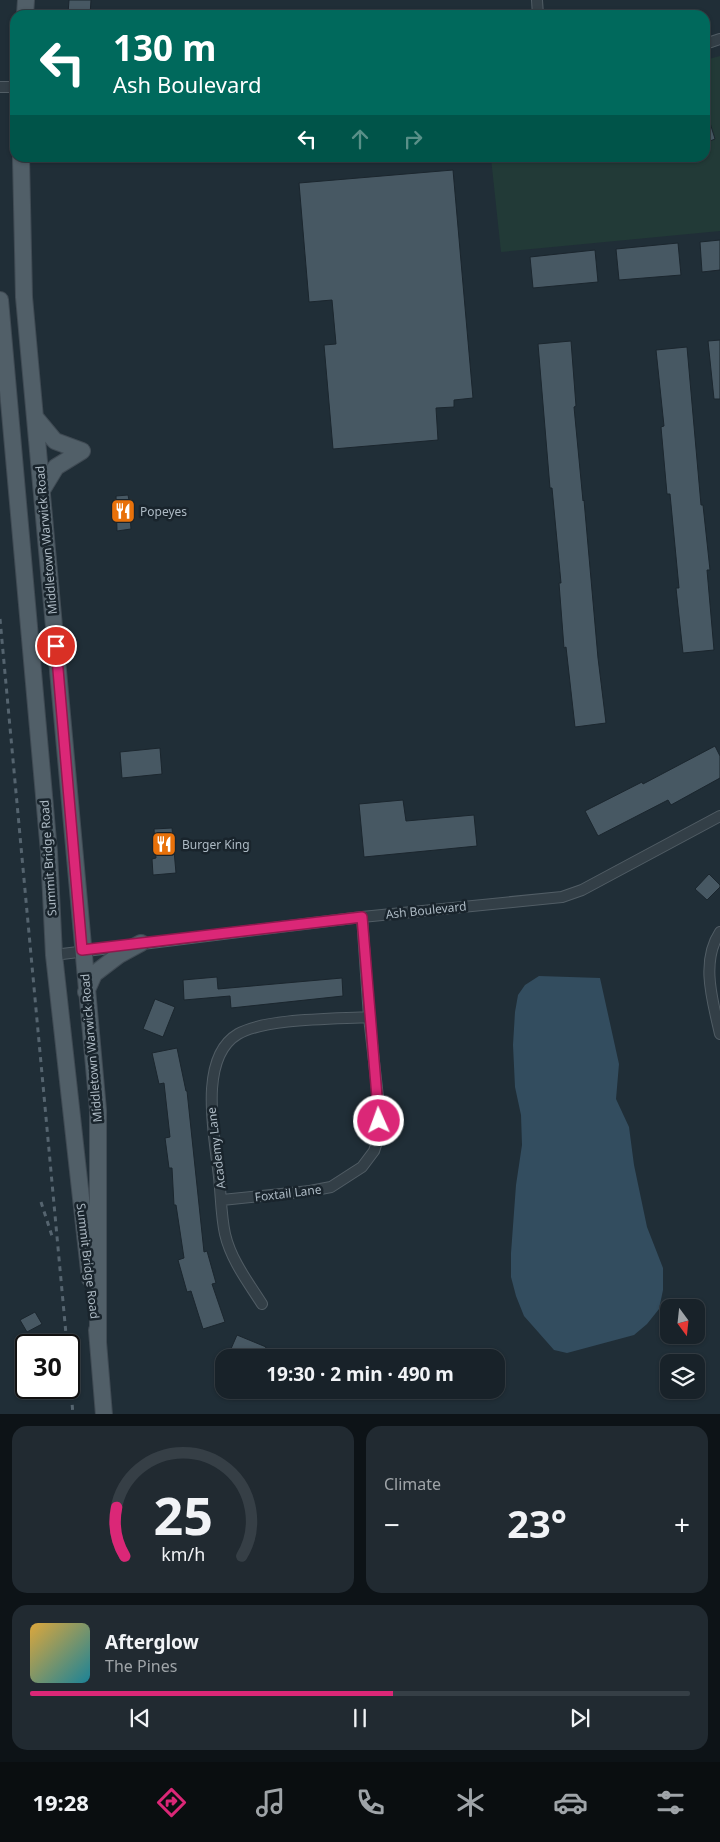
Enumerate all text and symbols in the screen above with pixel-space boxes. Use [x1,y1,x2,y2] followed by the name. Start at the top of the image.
[113,24,216,71] text: 130 m
[30,30,95,95] icon: left
[113,69,261,99] text: Ash Boulevard
[293,125,321,153] icon: left
[346,125,374,153] icon: ahead
[399,125,427,153] icon: right
[31,465,61,615] street label: Middletown Warwick Road
[110,498,136,524] restaurant icon: Popeyes
[140,503,187,520] place label: Popeyes
[35,625,77,667] pin
[42,632,70,660] icon: arrive
[35,799,61,917] street label: Summit Bridge Road
[151,831,177,857] restaurant icon: Burger King
[182,836,250,853] place label: Burger King
[385,897,467,923] street label: Ash Boulevard
[76,973,106,1123] street label: Middletown Warwick Road
[352,1094,404,1146] position arrow
[203,1106,229,1190] street label: Academy Lane
[254,1180,323,1206] street label: Foxtail Lane
[72,1202,104,1320] street label: Summit Bridge Road
[660,1299,705,1344] north arrow
[660,1299,705,1399] map controls
[15,1334,80,1399] speed limit sign: 30
[660,1354,705,1399] button: layers
[266,1361,454,1387] text: 19:30 · 2 min · 490 m
[384,1473,441,1495] text: Climate
[153,1479,213,1550] text: 25
[507,1497,567,1549] text: 23°
[384,1505,400,1543] text: −
[674,1505,690,1543] text: +
[161,1542,205,1566] text: km/h
[105,1629,199,1655] text: Afterglow
[105,1655,177,1677] text: The Pines
[126,1704,154,1732] icon: previous
[346,1704,374,1732] icon: pause
[566,1704,594,1732] icon: next
[154,1785,189,1820] icon: directions
[253,1785,288,1820] icon: music
[353,1785,388,1820] icon: phone
[453,1785,488,1820] icon: climate
[553,1785,588,1820] icon: car
[653,1785,688,1820] icon: filters
[32,1787,89,1817] text: 19:28

